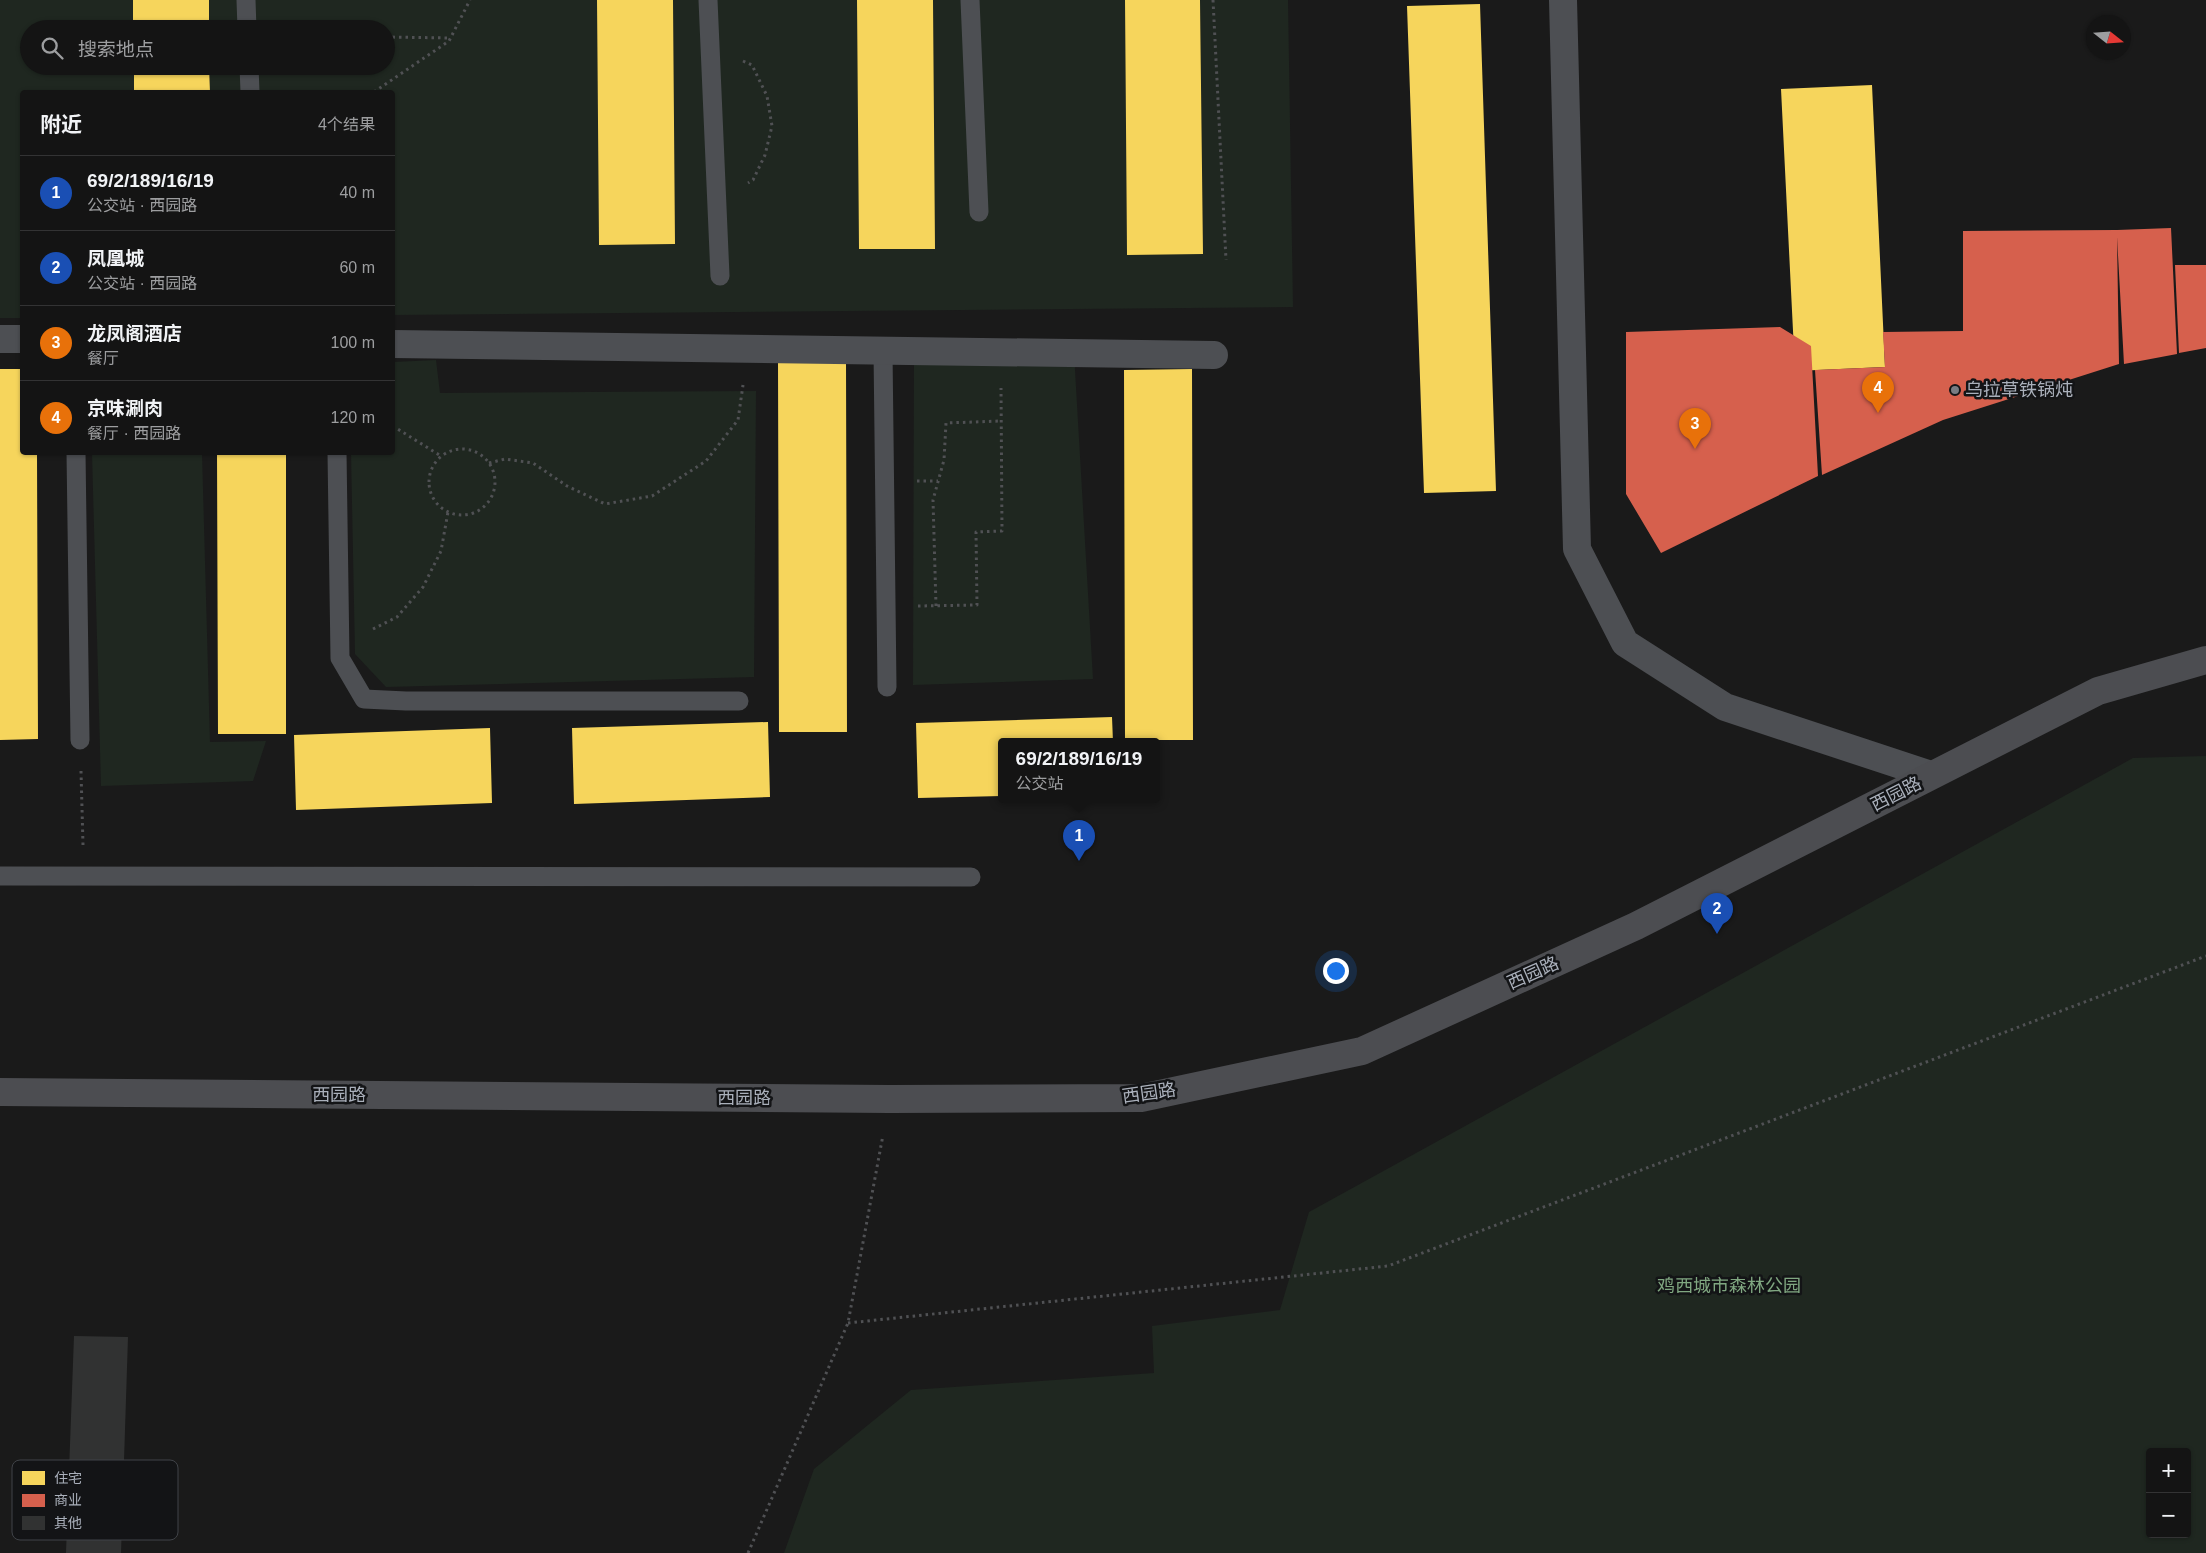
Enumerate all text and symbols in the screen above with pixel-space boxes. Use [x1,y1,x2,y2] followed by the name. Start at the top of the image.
[2086,15,2131,60] north arrow
[20,20,395,75] search box
[38,34,66,62] icon: search
[78,39,154,60] text: 搜索地点
[40,113,82,136] text: 附近
[318,116,375,133] text: 4个结果
[87,170,214,191] text: 69/2/189/16/19
[52,184,60,201] text: 1
[339,184,375,201] text: 40 m
[87,197,197,214] text: 公交站 · 西园路
[87,248,144,269] text: 凤凰城
[52,259,60,276] text: 2
[339,259,375,276] text: 60 m
[87,275,197,292] text: 公交站 · 西园路
[87,323,182,344] text: 龙凤阁酒店
[52,334,60,351] text: 3
[331,334,375,351] text: 100 m
[87,350,119,367] text: 餐厅
[1862,372,1894,413] pin: 4
[1965,380,2073,400] place label: 乌拉草铁锅炖
[1949,384,1961,396] marker: 乌拉草铁锅炖
[87,398,163,419] text: 京味涮肉
[1679,408,1711,449] pin: 3
[52,409,60,426] text: 4
[331,409,375,426] text: 120 m
[87,425,181,442] text: 餐厅 · 西园路
[998,738,1160,803] popup
[1016,748,1142,769] text: 69/2/189/16/19
[1867,773,1925,815] street label: 西园路
[1016,775,1064,792] text: 公交站
[1063,820,1095,861] pin: 1
[1701,893,1733,934] pin: 2
[1504,953,1562,993] street label: 西园路
[1323,958,1349,984] your location
[1121,1079,1177,1107] street label: 西园路
[312,1085,366,1105] street label: 西园路
[717,1088,771,1108] street label: 西园路
[1657,1276,1801,1296] park label: 鸡西城市森林公园
[2146,1448,2191,1538] map controls
[2146,1448,2191,1493] button: +
[12,1460,178,1540] legend
[54,1470,82,1486] text: 住宅
[54,1492,82,1508] text: 商业
[2146,1493,2191,1538] button: −
[54,1515,82,1531] text: 其他

